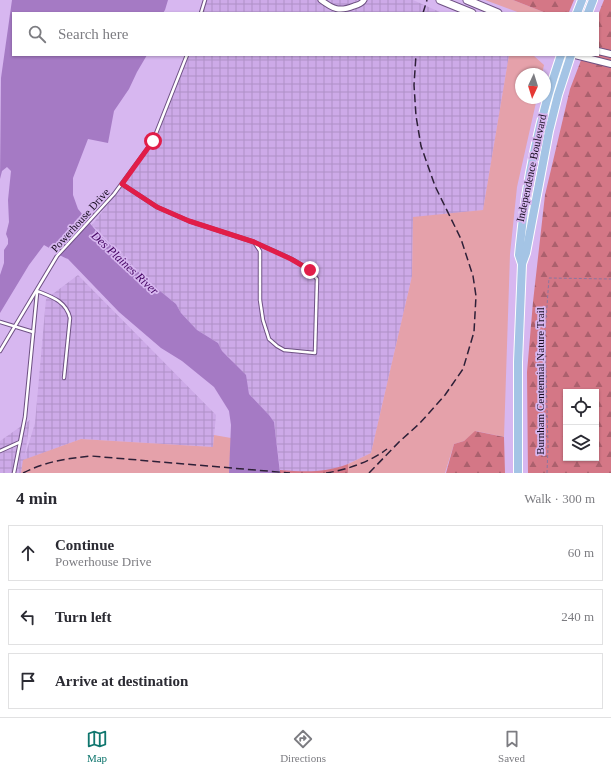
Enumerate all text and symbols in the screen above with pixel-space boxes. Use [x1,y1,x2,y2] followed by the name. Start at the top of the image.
[12,12,599,56] search box
[26,23,48,45] icon: search
[58,26,128,42] text: Search here
[515,68,551,104] north arrow
[514,113,548,223] street label: Independence Boulevard
[144,132,162,150] route start
[48,186,112,254] street label: Powerhouse Drive
[88,228,162,298] water label: Des Plaines River
[301,261,319,279] route end
[534,307,546,455] street label: Burnham Centennial Nature Trail
[563,389,599,461] map controls
[563,389,599,425] button: locate
[563,425,599,461] button: layers
[16,489,57,508] text: 4 min
[524,491,595,506] text: Walk · 300 m
[55,537,114,553] text: Continue
[17,542,39,564] icon: ahead
[568,545,594,560] text: 60 m
[55,554,151,569] text: Powerhouse Drive
[17,606,39,628] icon: left
[55,609,112,625] text: Turn left
[561,609,594,624] text: 240 m
[17,670,39,692] icon: arrive
[55,673,188,689] text: Arrive at destination
[86,728,108,764] tab: Map
[280,728,326,764] tab: Directions
[498,728,525,764] tab: Saved

